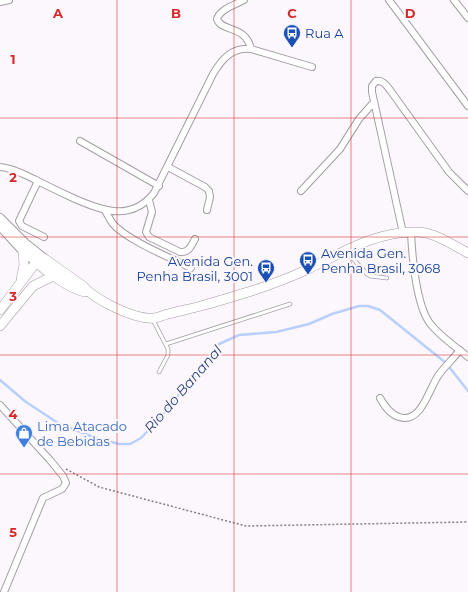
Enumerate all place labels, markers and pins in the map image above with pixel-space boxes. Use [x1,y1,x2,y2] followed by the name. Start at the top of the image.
[282,23,302,48] bus stop icon: Rua A
[305,25,344,41] place label: Rua A
[321,245,440,276] place label: Avenida Gen. Penha Brasil, 3068
[298,250,318,275] bus stop icon: Avenida Gen. Penha Brasil, 3068
[136,253,253,284] place label: Avenida Gen. Penha Brasil, 3001
[256,258,276,283] bus stop icon: Avenida Gen. Penha Brasil, 3001
[37,418,127,449] place label: Lima Atacado de Bebidas
[14,423,34,448] shop icon: Lima Atacado de Bebidas

